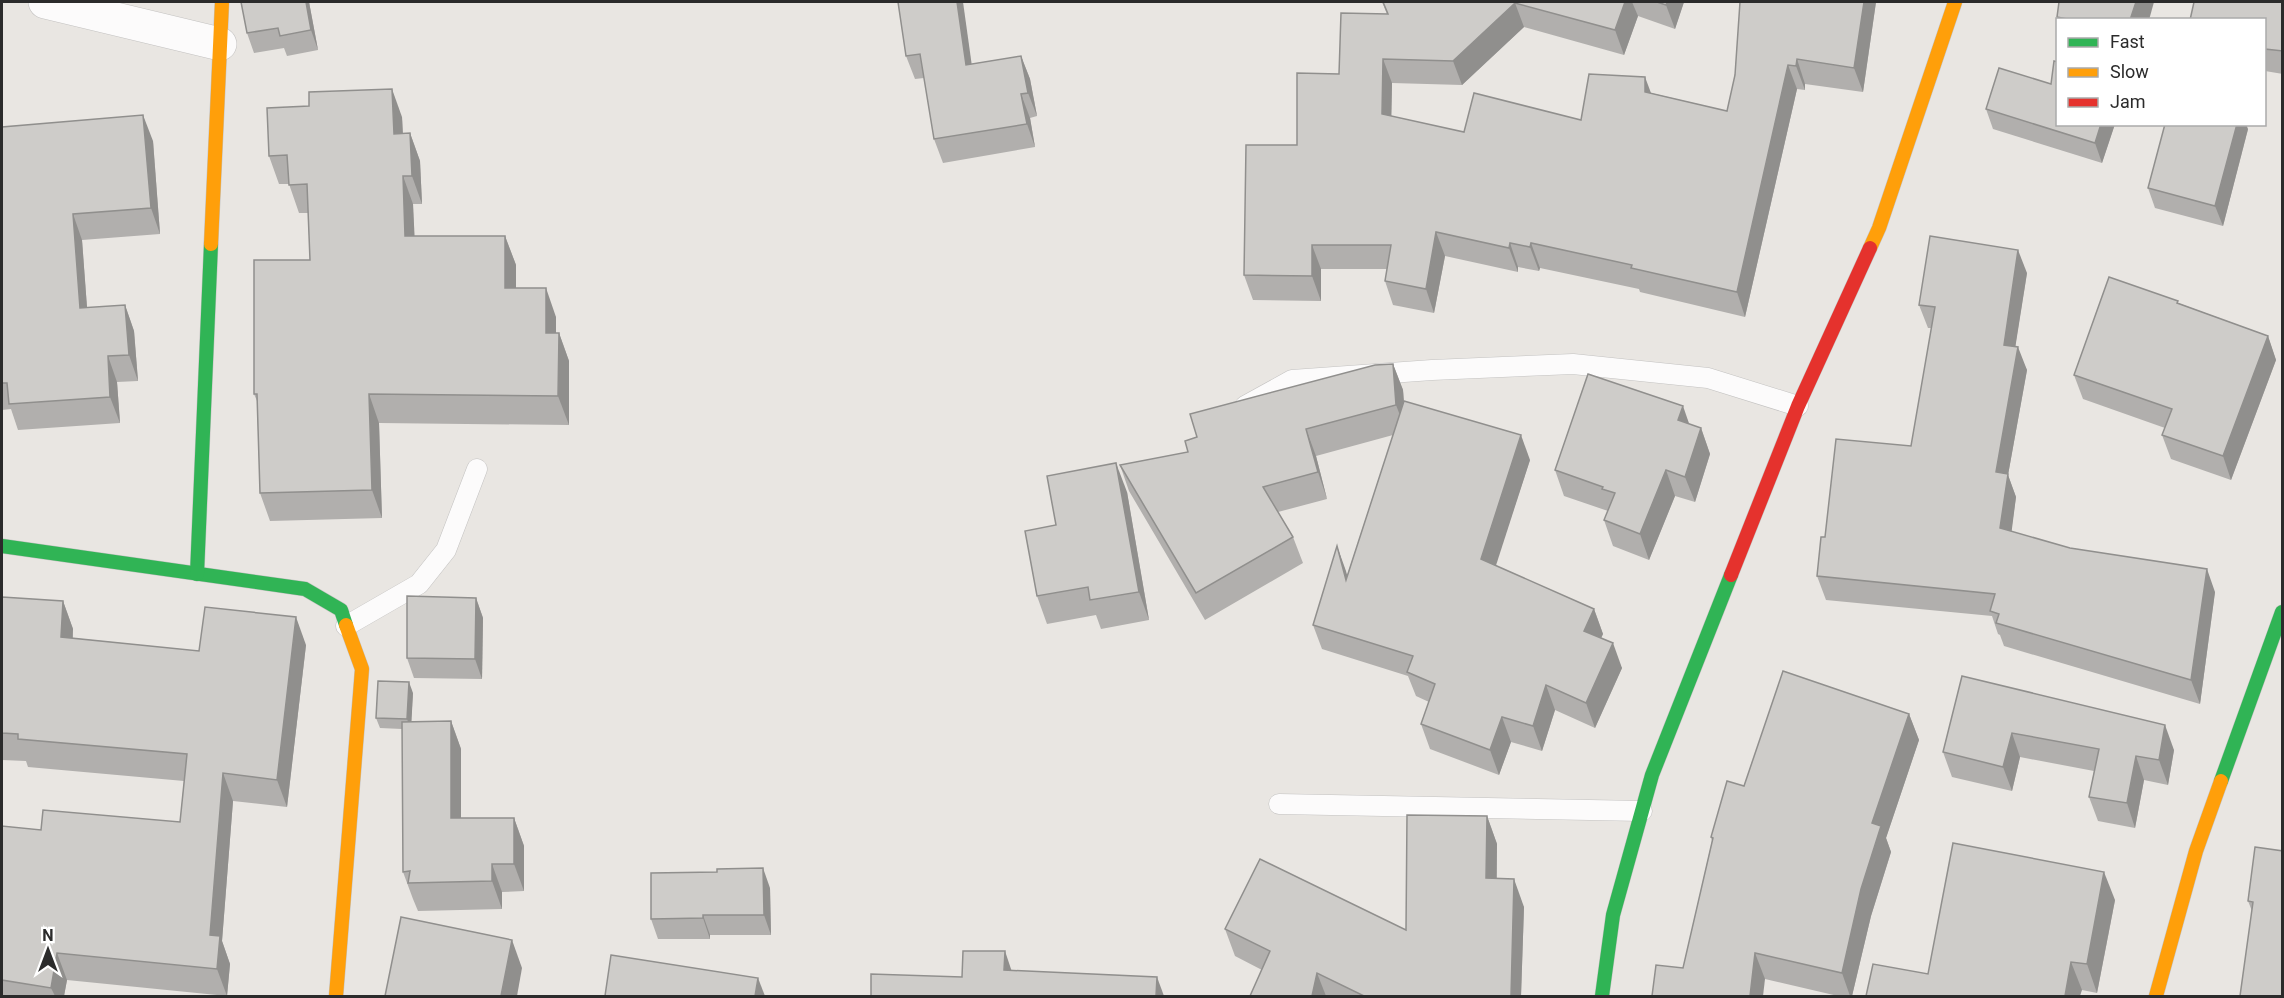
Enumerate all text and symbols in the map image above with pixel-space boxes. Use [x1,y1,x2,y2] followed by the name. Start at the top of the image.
[2056,18,2266,126] legend
[2110,31,2145,52] text: Fast
[2110,61,2149,82] text: Slow
[2110,91,2146,112] text: Jam
[18,920,78,980] north arrow
[42,926,54,945] text: N

